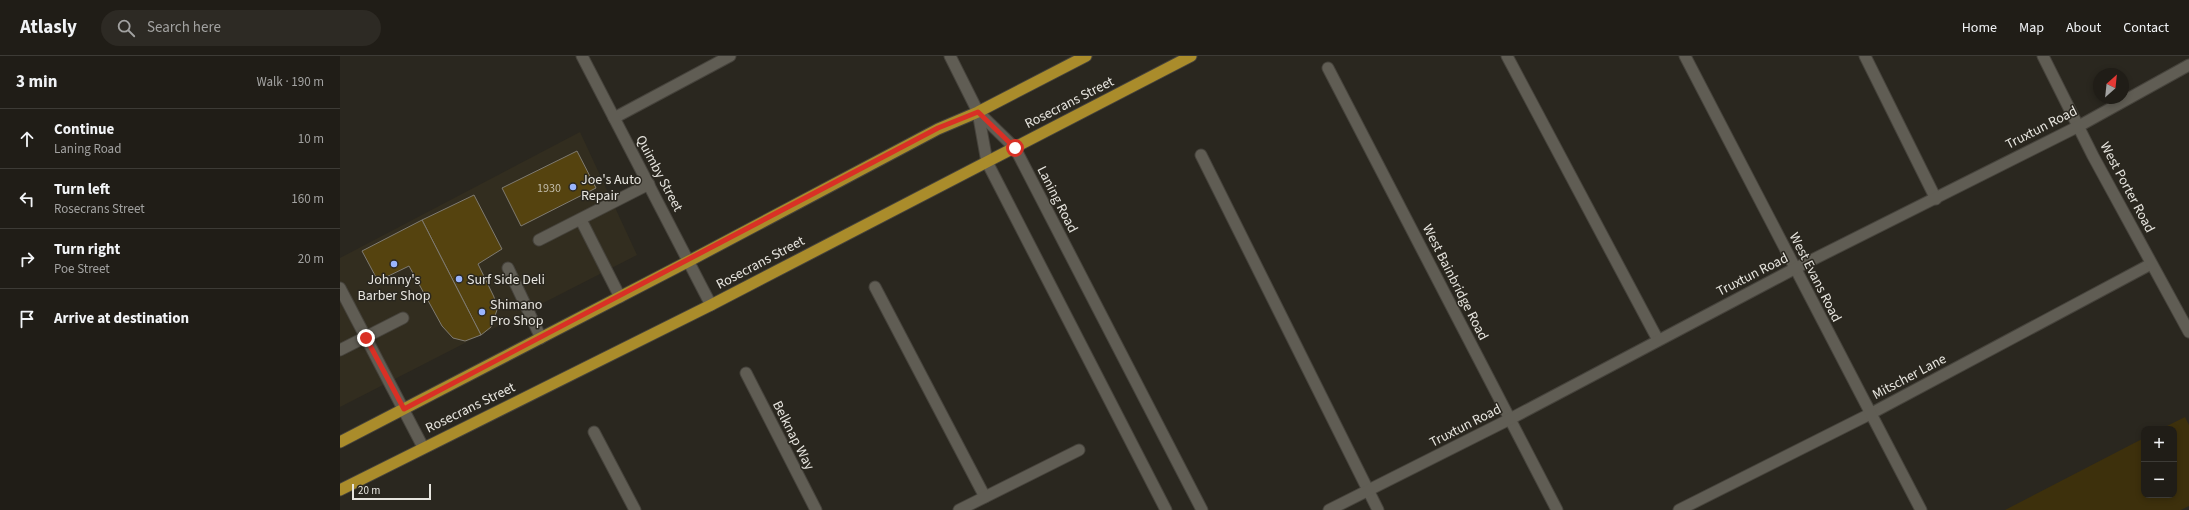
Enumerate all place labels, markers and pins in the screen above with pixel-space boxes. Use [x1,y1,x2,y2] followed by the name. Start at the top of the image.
[581,170,641,206] place label: Joe's Auto Repair
[568,182,578,192] marker: Joe's Auto Repair
[389,259,399,269] marker: Johnny's Barber Shop
[358,270,431,306] place label: Johnny's Barber Shop
[467,270,545,290] place label: Surf Side Deli
[454,274,464,284] marker: Surf Side Deli
[490,295,544,331] place label: Shimano Pro Shop
[477,307,487,317] marker: Shimano Pro Shop

